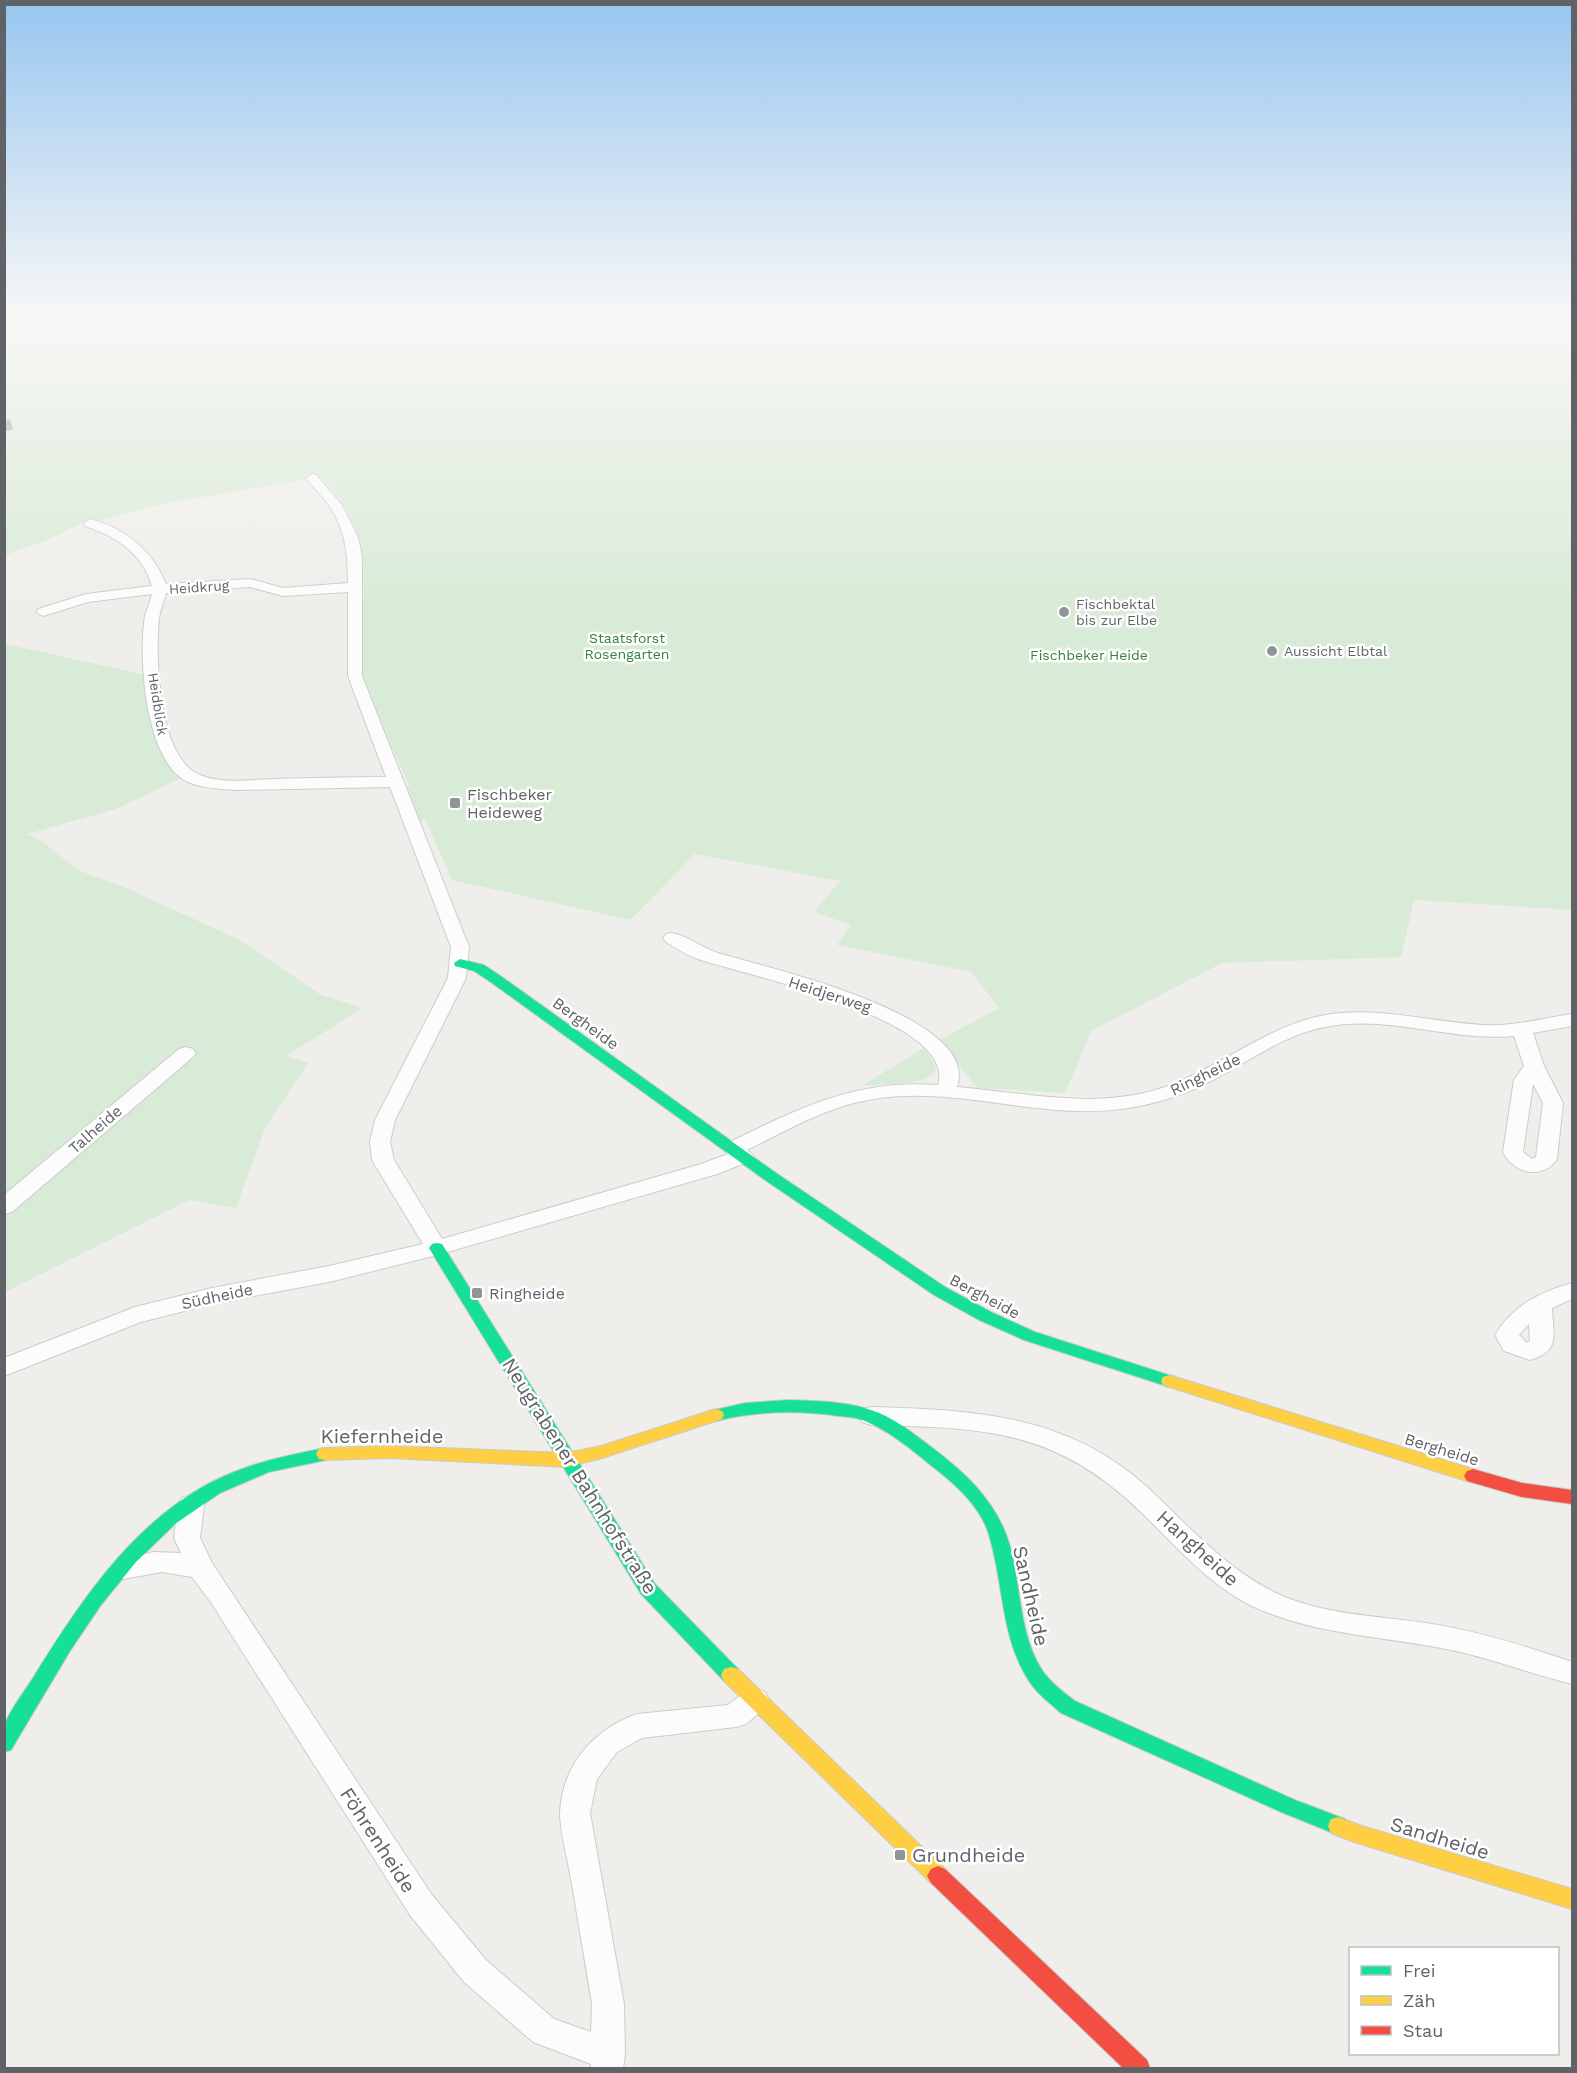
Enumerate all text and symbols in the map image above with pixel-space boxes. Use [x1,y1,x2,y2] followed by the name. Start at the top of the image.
[168,577,230,597] street label: Heidkrug
[1076,596,1157,628] place label: Fischbektal bis zur Elbe
[1057,605,1071,619] marker: Fischbektal bis zur Elbe
[585,630,669,662] park label: Staatsforst Rosengarten
[1284,643,1388,659] place label: Aussicht Elbtal
[1265,644,1279,658] marker: Aussicht Elbtal
[1030,647,1148,663] park label: Fischbeker Heide
[145,671,171,737] street label: Heidblick
[467,785,553,822] place label: Fischbeker Heideweg
[448,796,462,810] marker: Fischbeker Heideweg
[786,972,874,1017] street label: Heidjerweg
[549,993,622,1054] street label: Bergheide
[1167,1049,1243,1100] street label: Ringheide
[65,1101,126,1158] street label: Talheide
[946,1270,1023,1323] street label: Bergheide
[180,1280,255,1313] street label: Südheide
[489,1284,565,1303] place label: Ringheide
[470,1286,484,1300] marker: Ringheide
[497,1353,663,1599] street label: Neugrabener Bahnhofstraße
[321,1424,443,1448] street label: Kiefernheide
[1402,1429,1481,1470] street label: Bergheide
[1152,1505,1244,1591] street label: Hangheide
[1008,1544,1054,1648] street label: Sandheide
[335,1783,421,1897] street label: Föhrenheide
[1388,1812,1492,1864] street label: Sandheide
[912,1843,1025,1867] place label: Grundheide
[893,1848,907,1862] marker: Grundheide
[1349,1947,1559,2055] legend
[1403,1960,1435,1981] text: Frei
[1403,1990,1436,2011] text: Zäh
[1403,2020,1443,2041] text: Stau

